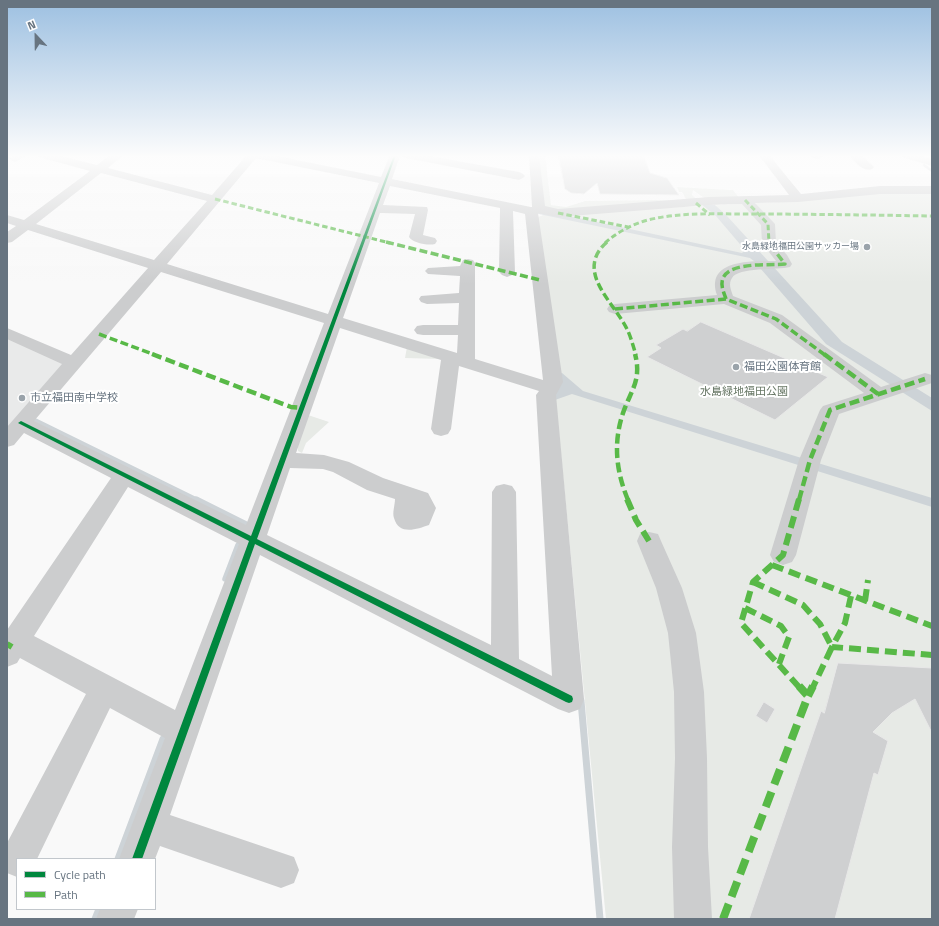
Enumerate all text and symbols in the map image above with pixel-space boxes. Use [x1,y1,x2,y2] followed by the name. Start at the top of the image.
[16,16,56,56] north arrow
[25,16,38,34] text: N
[742,242,859,252] place label: 水島緑地福田公園サッカー場
[862,242,872,252] marker: 水島緑地福田公園サッカー場
[744,360,821,374] place label: 福田公園体育館
[731,362,741,372] marker: 福田公園体育館
[700,385,788,399] park label: 水島緑地福田公園
[30,391,118,405] place label: 市立福田南中学校
[17,393,27,403] marker: 市立福田南中学校
[16,858,156,910] legend
[54,865,106,884] text: Cycle path
[54,885,78,904] text: Path

